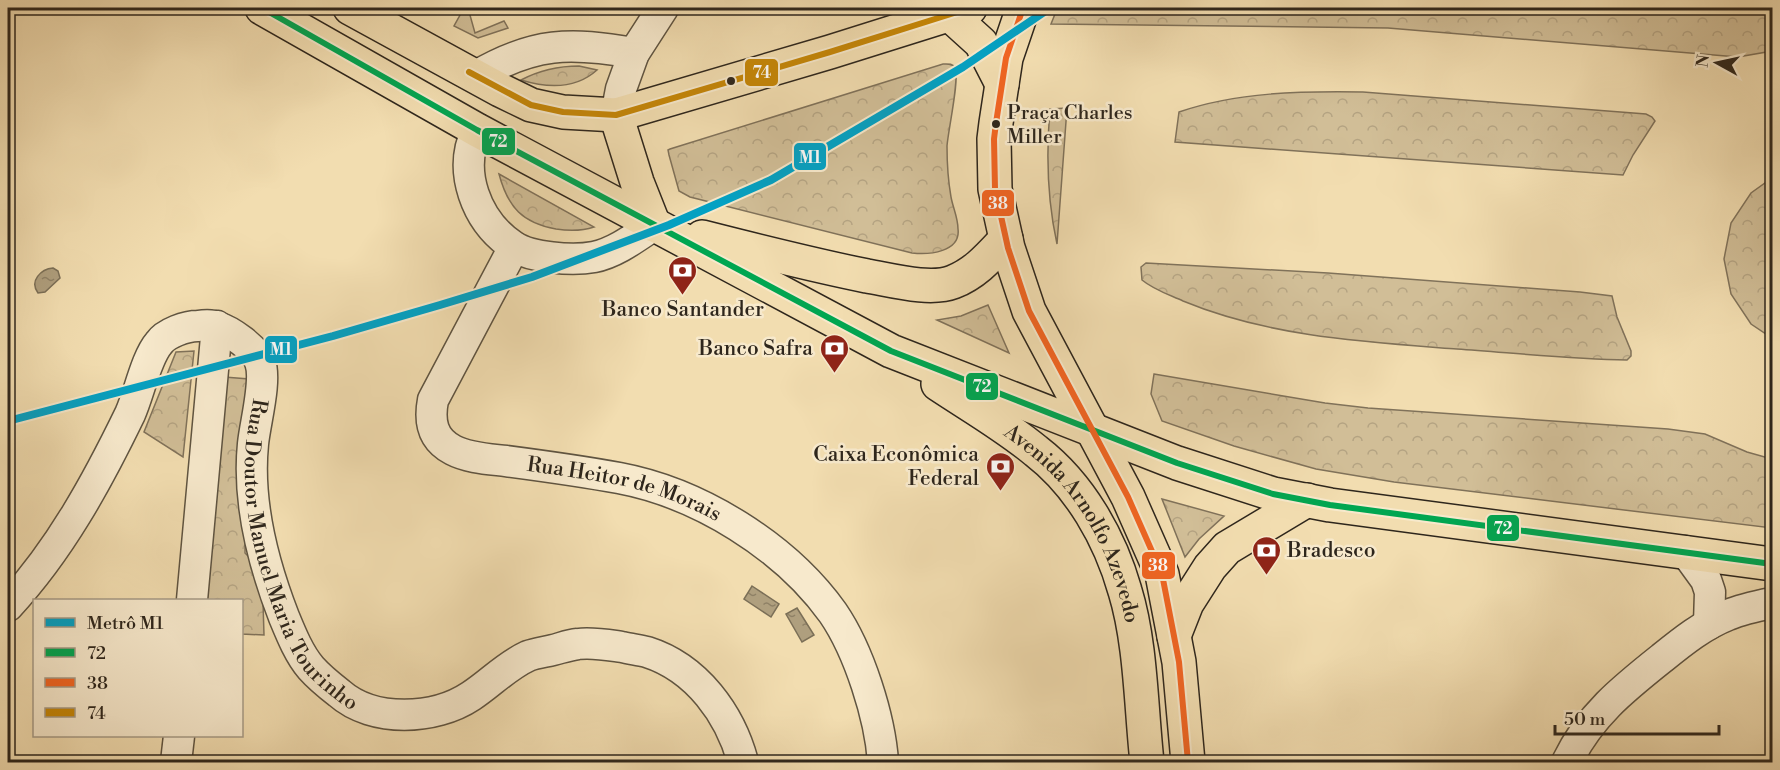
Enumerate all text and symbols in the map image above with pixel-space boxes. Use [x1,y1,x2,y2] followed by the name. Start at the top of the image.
[1687,33,1747,93] north arrow
[1692,53,1714,69] text: N
[744,58,779,87] line badge: 74
[752,63,772,83] text: 74
[725,75,737,87] unlabelled marker
[1007,101,1133,150] place label: Praça Charles Miller
[990,118,1002,130] marker: Praça Charles Miller
[481,127,516,156] line badge: 72
[488,132,508,152] text: 72
[793,142,827,171] line badge: M1
[799,148,822,168] text: M1
[981,189,1015,217] line badge: 38
[988,194,1008,214] text: 38
[667,254,699,296] bank icon: Banco Santander
[601,297,764,323] place label: Banco Santander
[818,332,850,374] bank icon: Banco Safra
[264,335,298,364] line badge: M1
[697,336,813,362] place label: Banco Safra
[270,340,293,360] text: M1
[965,372,999,401] line badge: 72
[972,377,992,397] text: 72
[238,397,362,717] street label: Rua Doutor Manuel Maria Tourinho
[998,419,1144,625] street label: Avenida Arnolfo Azevedo
[813,442,979,492] place label: Caixa Econômica Federal
[984,450,1016,492] bank icon: Caixa Econômica Federal
[525,452,726,528] street label: Rua Heitor de Morais
[1486,514,1520,542] line badge: 72
[1493,519,1513,539] text: 72
[1250,534,1282,576] bank icon: Bradesco
[1286,538,1376,564] place label: Bradesco
[1141,551,1176,580] line badge: 38
[1148,556,1168,576] text: 38
[33,599,243,737] legend
[87,612,164,635] text: Metrô M1
[87,642,106,665] text: 72
[87,672,108,695] text: 38
[1555,698,1718,736] scale bar
[87,702,106,725] text: 74
[1564,708,1606,731] text: 50 m

